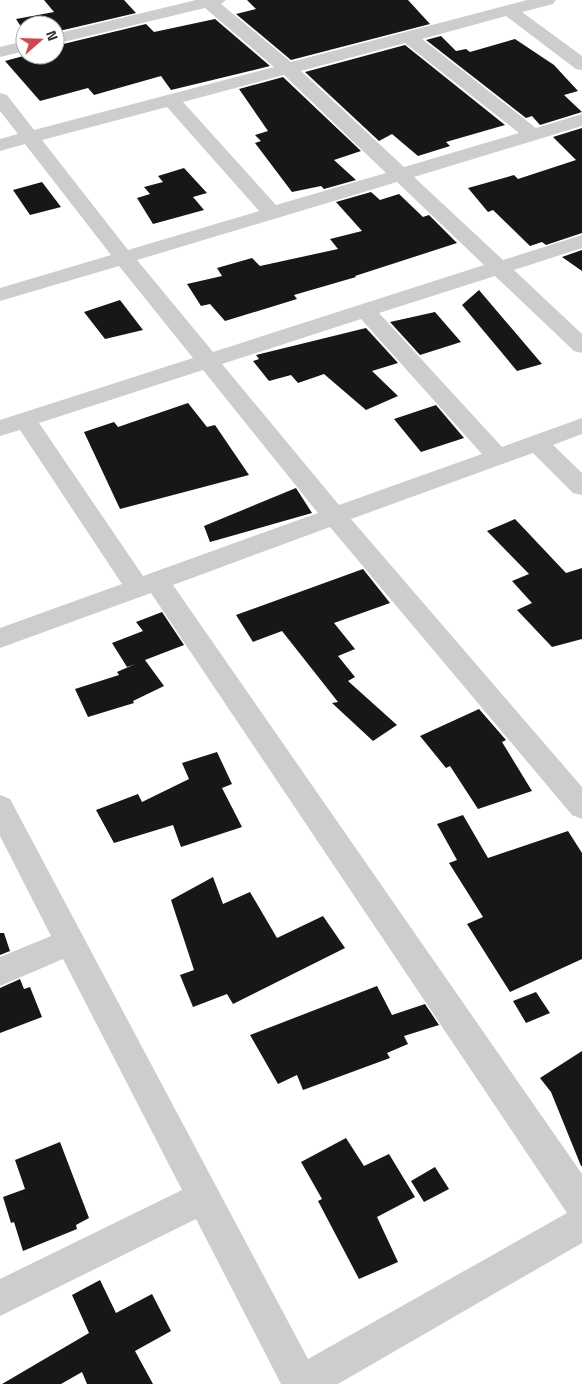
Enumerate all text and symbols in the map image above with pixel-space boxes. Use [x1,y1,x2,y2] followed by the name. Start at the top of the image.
[15,15,65,65] north arrow
[41,27,64,44] text: N

